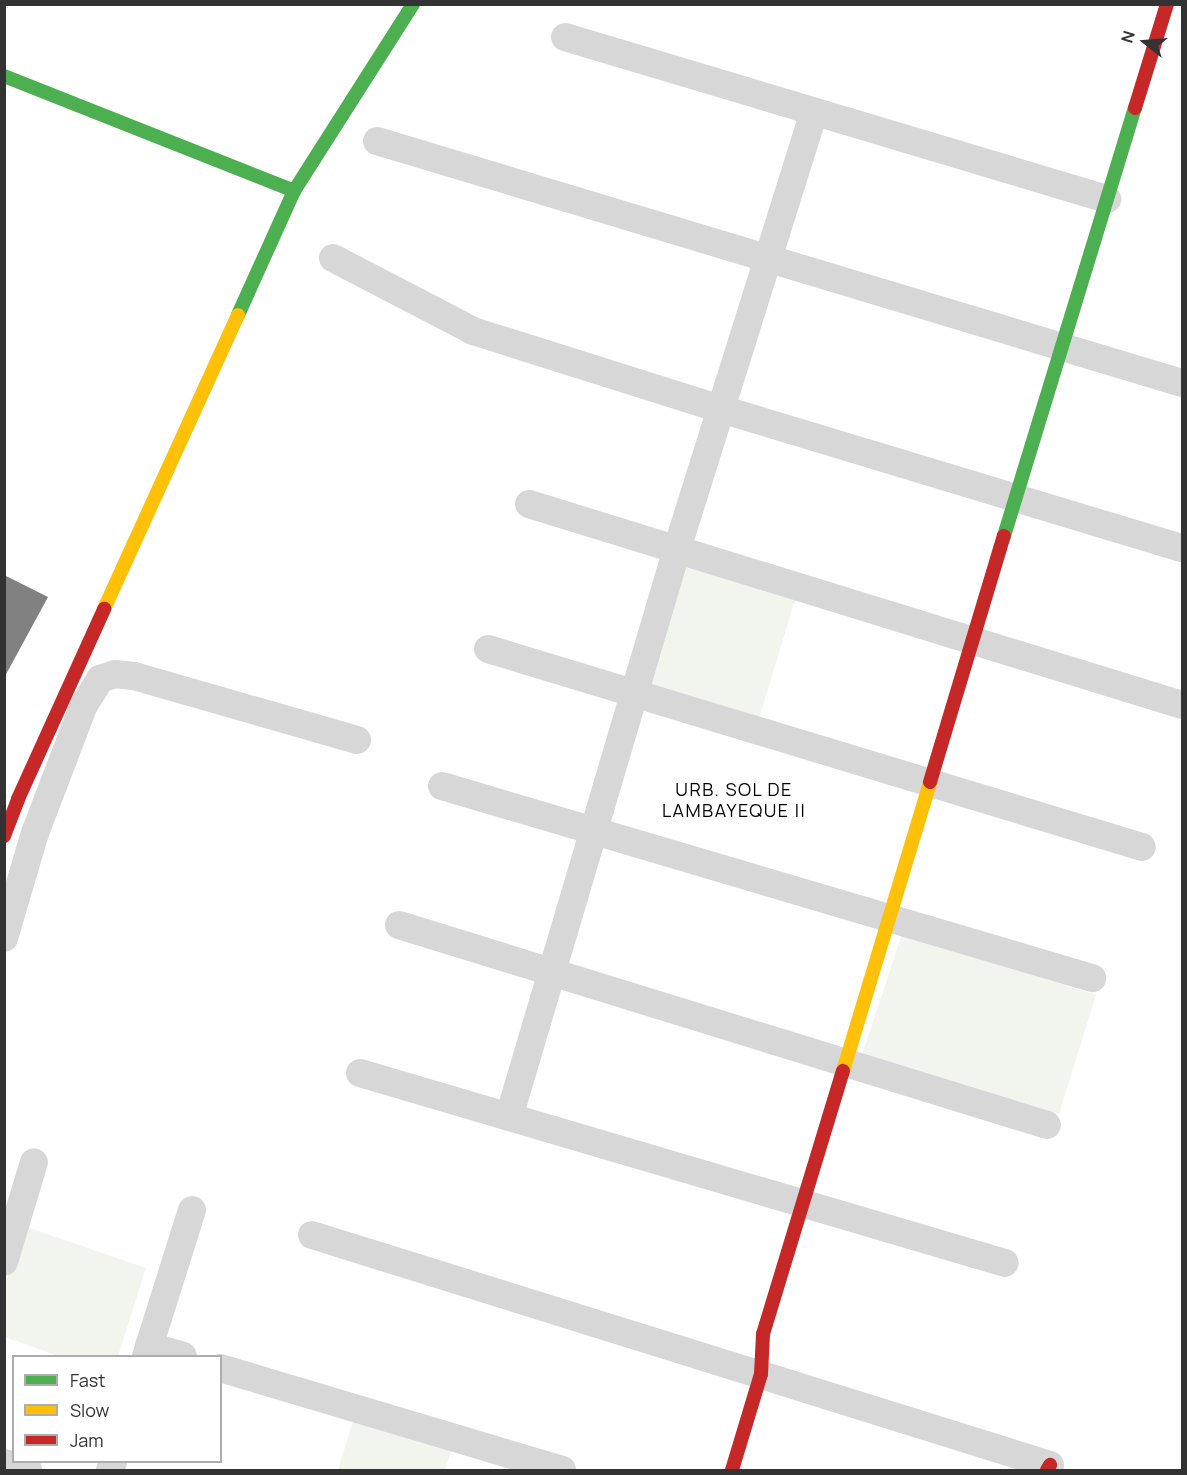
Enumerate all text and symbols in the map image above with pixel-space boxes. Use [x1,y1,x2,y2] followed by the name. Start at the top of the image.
[1115,12,1175,72] north arrow
[1116,28,1140,45] text: N
[662,779,806,822] district label: URB. SOL DE LAMBAYEQUE II
[12,1355,222,1463] legend
[70,1368,105,1392] text: Fast
[70,1398,109,1422] text: Slow
[70,1428,104,1452] text: Jam

